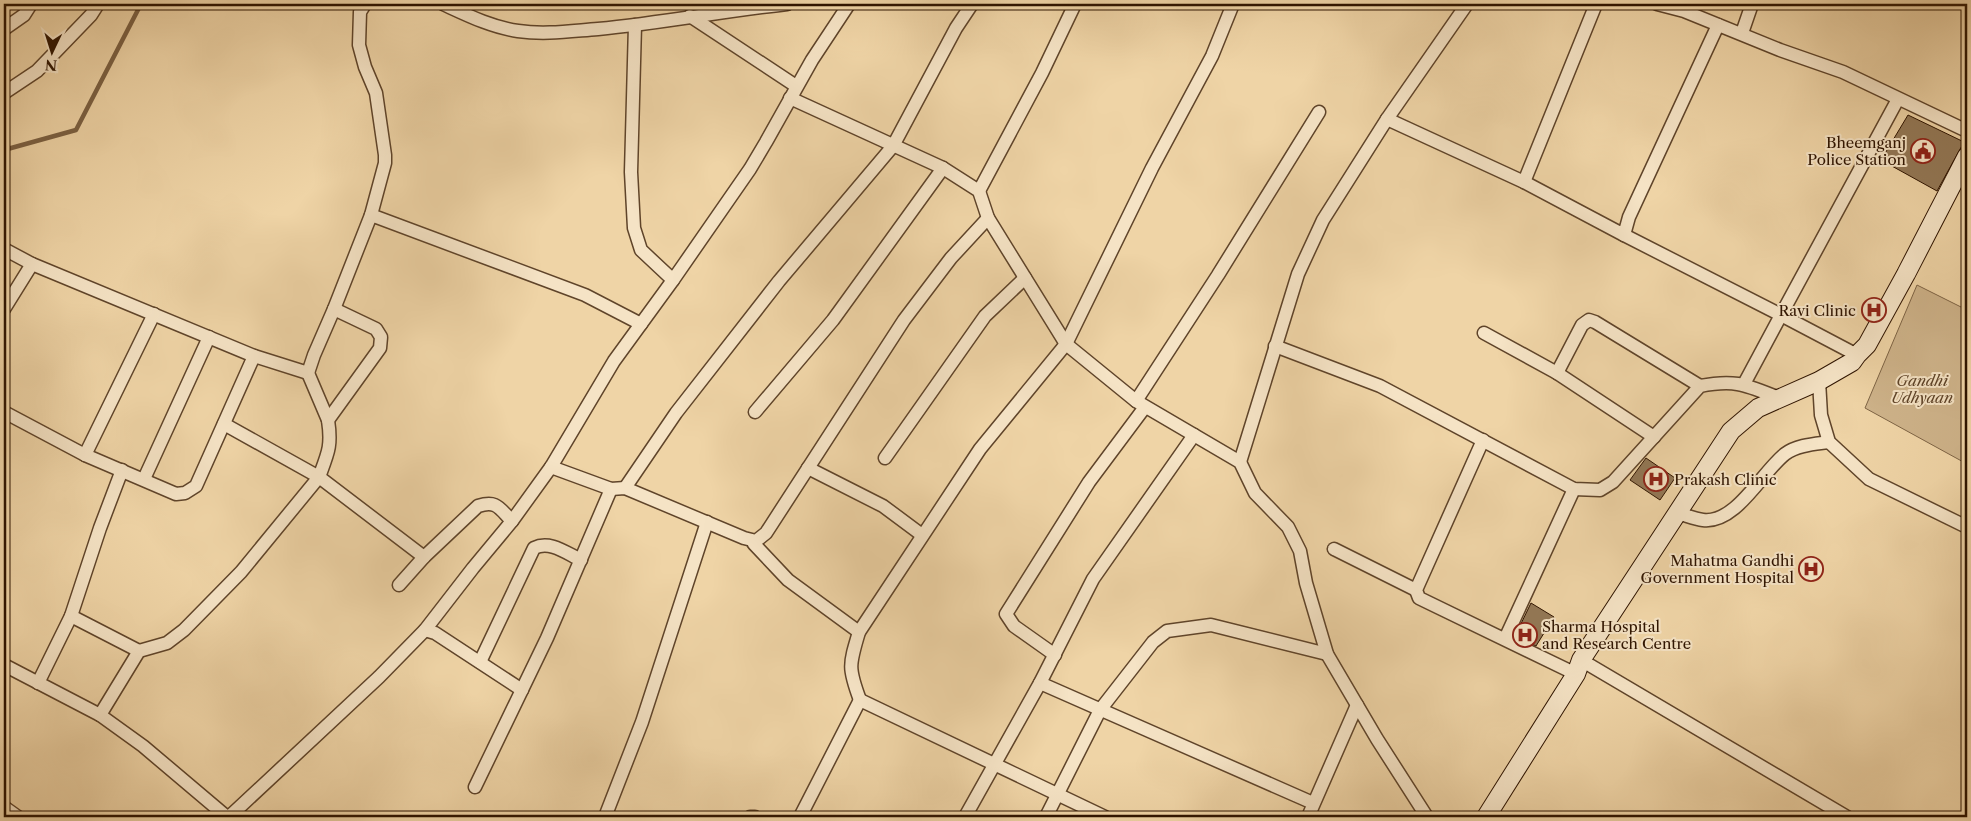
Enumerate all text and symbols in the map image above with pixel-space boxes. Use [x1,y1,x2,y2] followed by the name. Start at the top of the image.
[28,28,78,78] north arrow
[44,56,58,74] text: N
[1807,133,1907,169] place label: Bheemganj Police Station
[1910,138,1936,164] public building icon: Bheemganj Police Station
[1861,297,1887,323] hospital icon: Ravi Clinic
[1778,301,1856,320] place label: Ravi Clinic
[1891,371,1953,407] park label: Gandhi Udhyaan
[1643,466,1669,492] hospital icon: Prakash Clinic
[1674,470,1777,489] place label: Prakash Clinic
[1641,551,1795,587] place label: Mahatma Gandhi Government Hospital
[1798,556,1824,582] hospital icon: Mahatma Gandhi Government Hospital
[1542,617,1691,653] place label: Sharma Hospital and Research Centre
[1512,622,1538,648] hospital icon: Sharma Hospital and Research Centre

